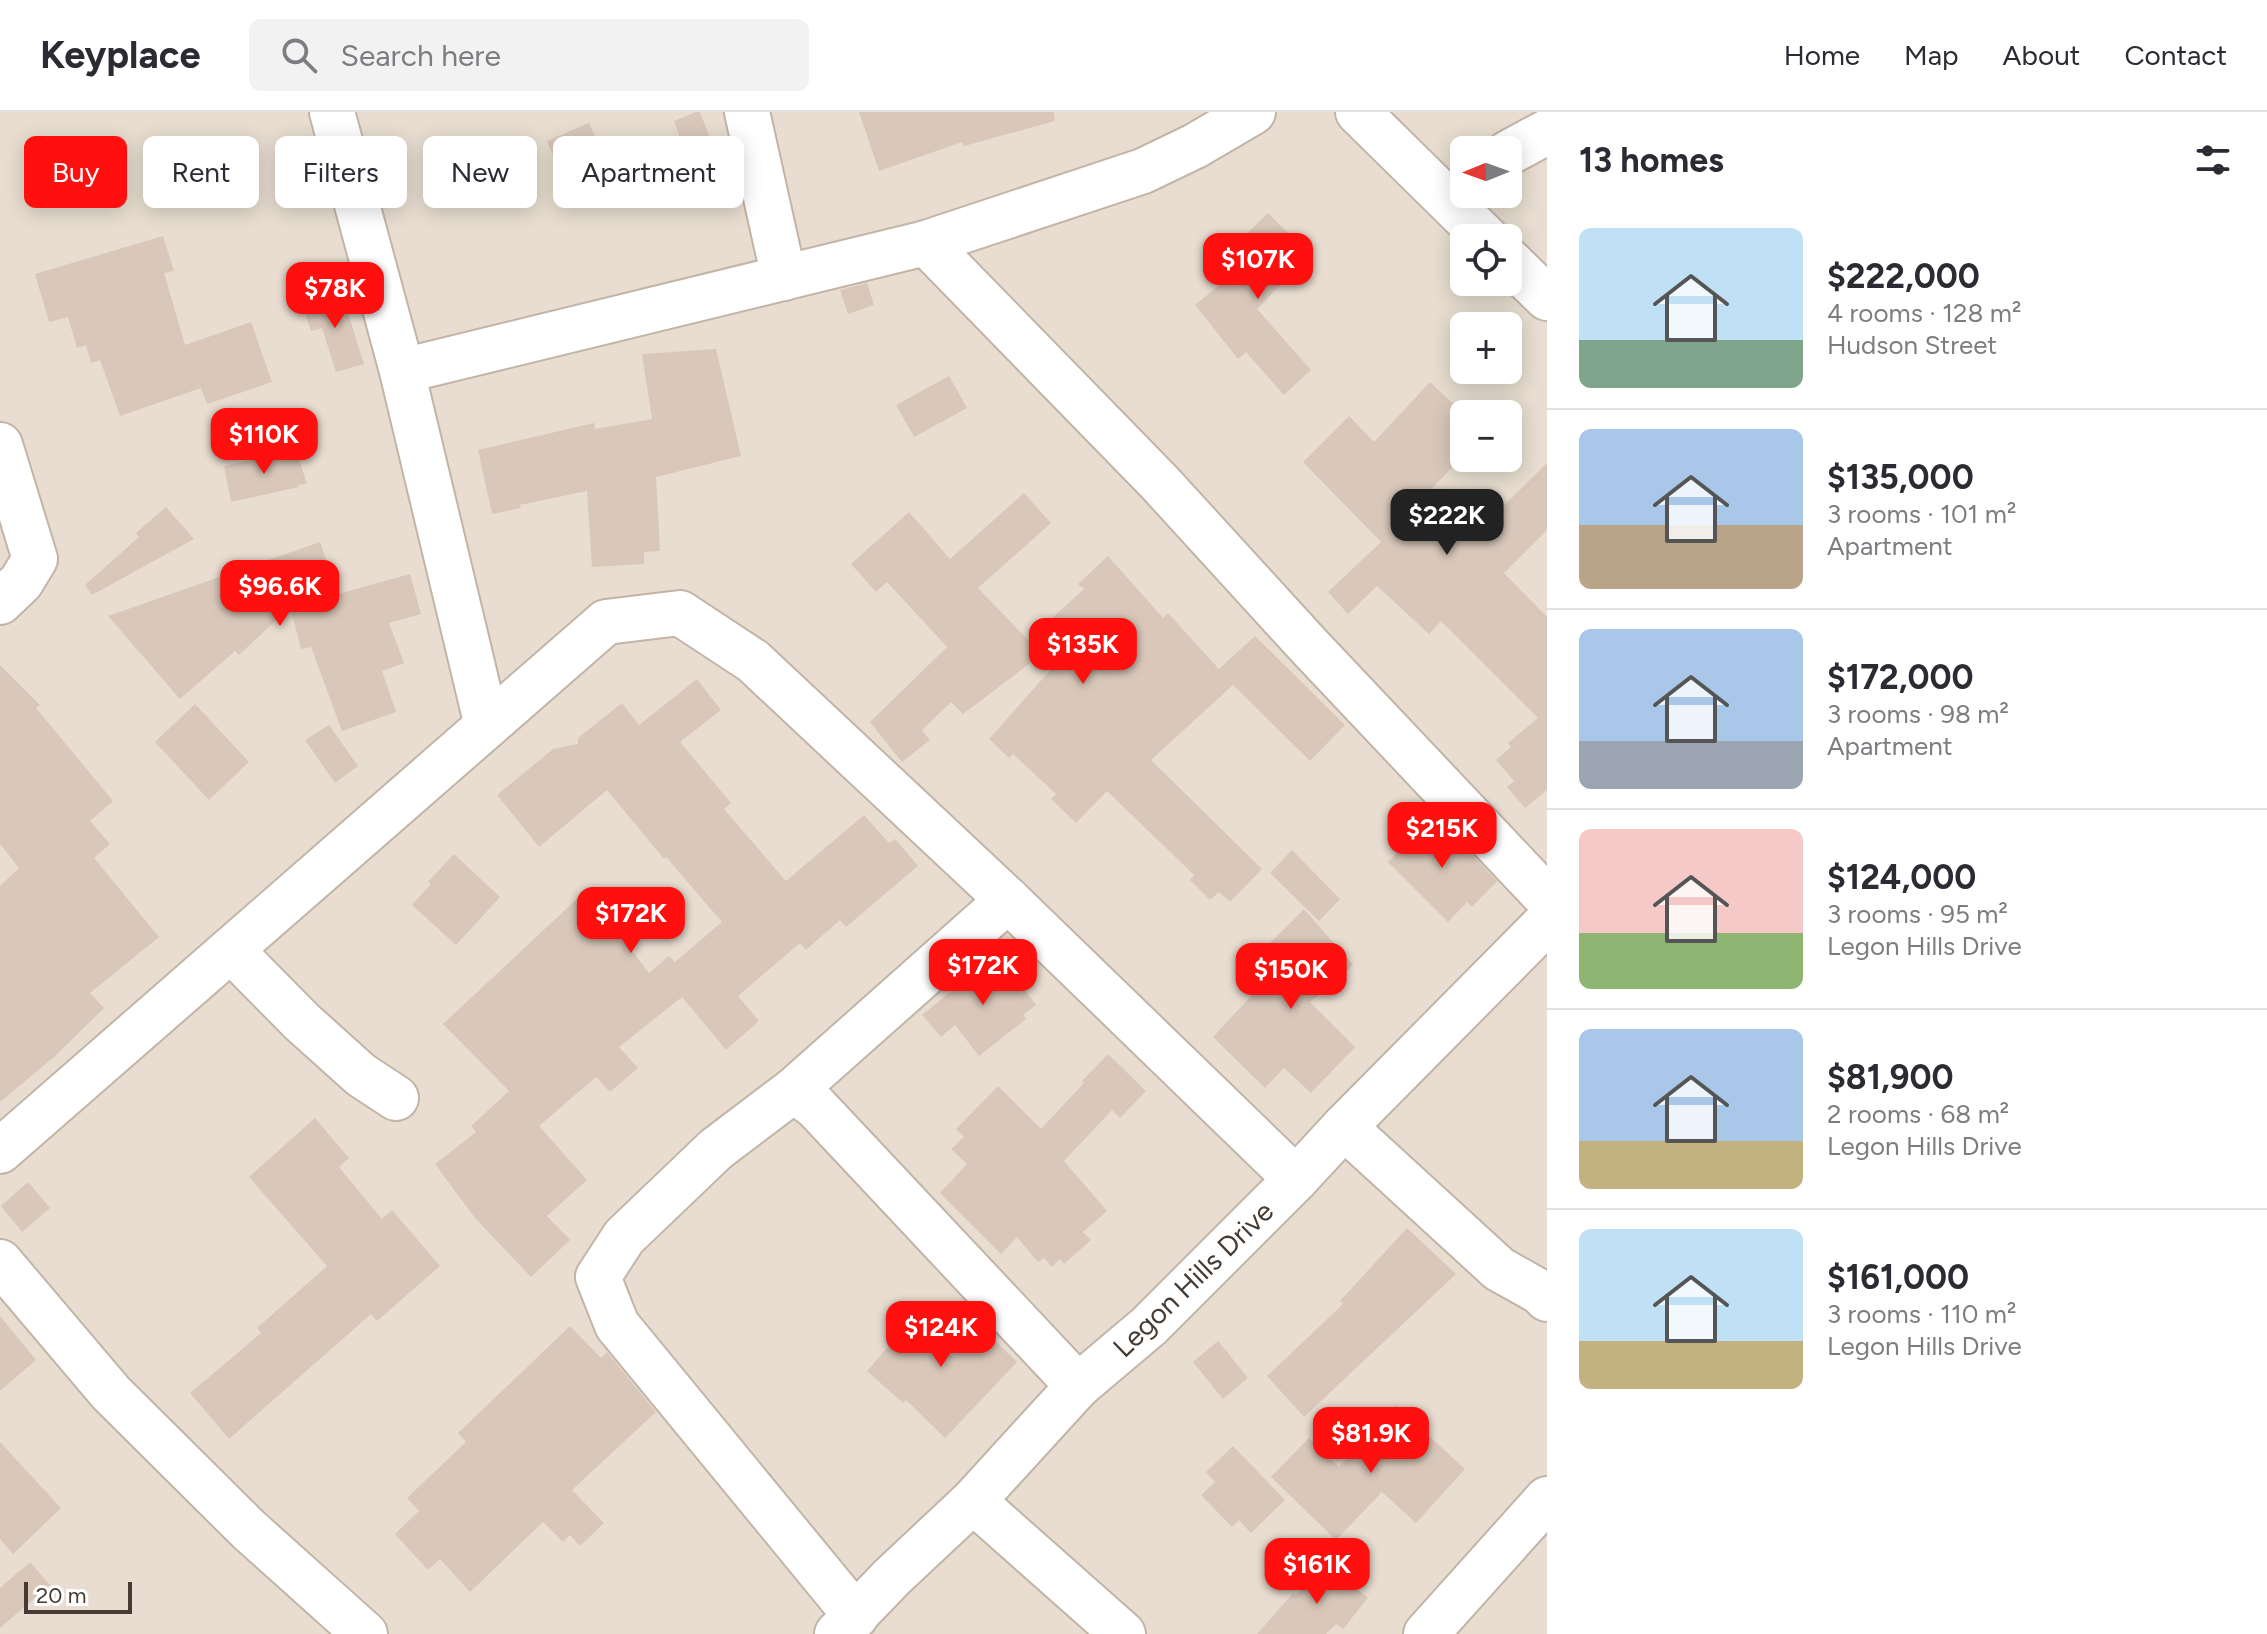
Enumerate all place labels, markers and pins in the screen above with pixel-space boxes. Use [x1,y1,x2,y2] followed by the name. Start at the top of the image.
[1202,233,1314,301] pin: $107K
[288,262,382,330] pin: $78K
[208,408,320,476] pin: $110K
[1391,489,1503,557] pin: $222K
[215,560,345,628] pin: $96.6K
[1027,618,1139,686] pin: $135K
[1386,802,1498,870] pin: $215K
[575,887,687,955] pin: $172K
[927,939,1039,1007] pin: $172K
[1235,943,1347,1011] pin: $150K
[885,1301,997,1369] pin: $124K
[1306,1407,1436,1475] pin: $81.9K
[1261,1538,1373,1606] pin: $161K

